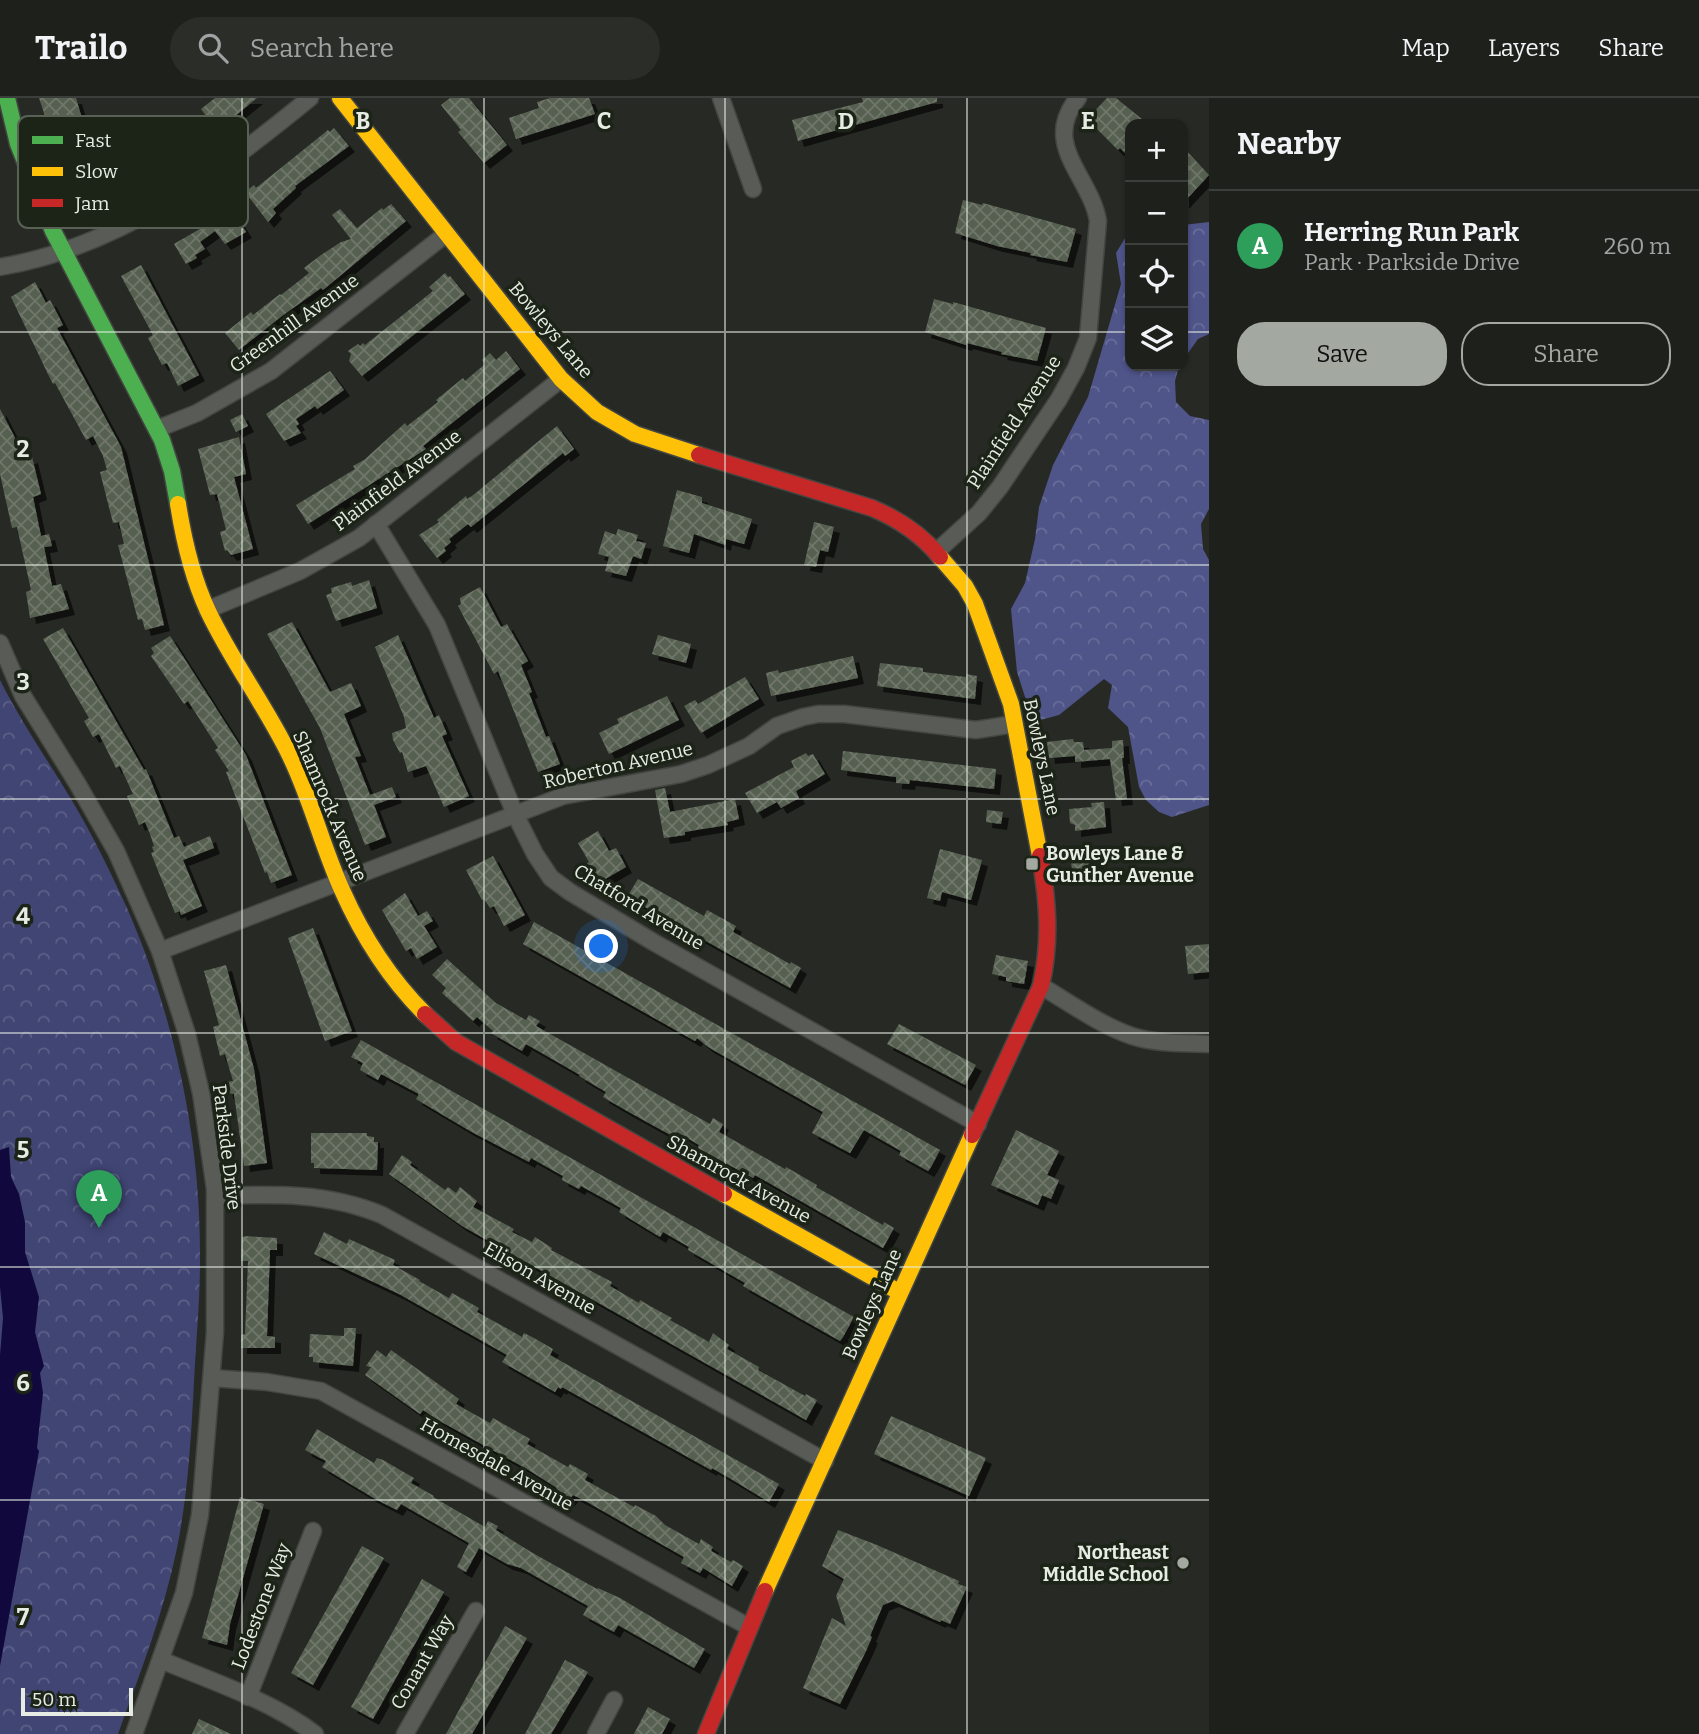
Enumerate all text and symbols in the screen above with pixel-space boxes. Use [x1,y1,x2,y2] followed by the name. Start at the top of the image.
[170,17,660,80] search box
[35,28,128,68] text: Trailo
[194,29,232,67] icon: search
[250,33,394,64] text: Search here
[1402,34,1450,62] text: Map
[1488,34,1560,62] text: Layers
[1598,34,1664,62] text: Share
[356,107,370,135] text: B
[597,107,611,135] text: C
[838,107,854,135] text: D
[1081,107,1095,135] text: E
[18,116,248,228] legend
[1125,119,1188,371] map controls
[1125,119,1188,182] button: +
[1237,126,1341,162] text: Nearby
[75,129,112,152] text: Fast
[75,160,118,183] text: Slow
[1125,182,1188,245] button: −
[74,192,109,215] text: Jam
[1304,217,1519,248] text: Herring Run Park
[1252,232,1268,260] text: A
[1604,232,1671,260] text: 260 m
[1125,245,1188,308] button: locate
[1304,248,1520,276] text: Park · Parkside Drive
[225,268,363,378] street label: Greenhill Avenue
[504,277,598,383] street label: Bowleys Lane
[1125,308,1188,371] button: layers
[1237,322,1447,386] button: Save
[1461,322,1671,386] button: Share
[962,351,1066,493] street label: Plainfield Avenue
[328,424,466,536] street label: Plainfield Avenue
[17,435,30,463] text: 2
[16,668,30,696] text: 3
[1018,697,1066,817] street label: Bowleys Lane
[288,727,372,885] street label: Shamrock Avenue
[541,737,695,793] street label: Roberton Avenue
[1046,842,1194,887] place label: Bowleys Lane & Gunther Avenue
[1024,856,1040,872] marker: Bowleys Lane & Gunther Avenue
[570,859,708,955] street label: Chatford Avenue
[16,902,30,930] text: 4
[584,929,618,963] your location
[208,1083,246,1211] street label: Parkside Drive
[663,1130,815,1228] street label: Shamrock Avenue
[17,1136,29,1164] text: 5
[76,1170,122,1228] pin: A
[480,1237,600,1319] street label: Elison Avenue
[837,1245,907,1363] street label: Bowleys Lane
[16,1369,30,1397] text: 6
[417,1412,577,1516] street label: Homesdale Avenue
[226,1539,296,1672] street label: Lodestone Way
[1043,1541,1169,1586] place label: Northeast Middle School
[1175,1555,1191,1571] marker: Northeast Middle School
[17,1603,30,1631] text: 7
[386,1610,459,1713] street label: Conant Way
[21,1685,133,1717] scale bar
[32,1688,76,1711] text: 50 m

